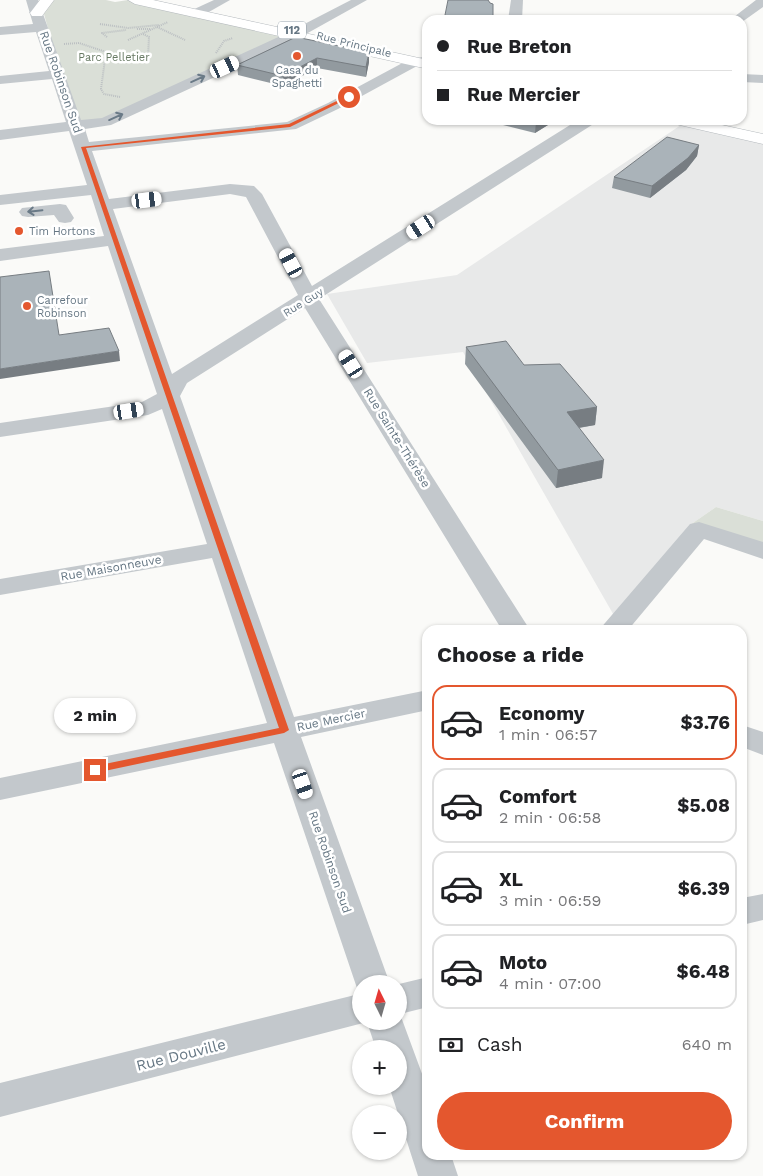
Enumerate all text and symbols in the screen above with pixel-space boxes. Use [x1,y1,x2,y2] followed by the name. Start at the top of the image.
[278,22,306,38] road number: 112
[37,29,85,135] street label: Rue Robinson Sud
[315,29,393,60] street label: Rue Principale
[467,35,572,58] text: Rue Breton
[291,50,303,62] marker: Casa du Spaghetti
[78,51,150,64] park label: Parc Pelletier
[208,54,241,80] car
[272,64,322,90] place label: Casa du Spaghetti
[190,74,205,84] one-way arrow
[467,83,580,106] text: Rue Mercier
[338,86,360,108] route start
[108,111,123,121] one-way arrow
[131,191,162,209] car
[27,206,43,216] one-way arrow
[404,213,437,241] car
[13,225,25,237] marker: Tim Hortons
[29,225,95,238] place label: Tim Hortons
[277,246,304,280] car
[281,285,326,320] street label: Rue Guy
[37,294,88,320] place label: Carrefour Robinson
[21,300,33,312] marker: Carrefour Robinson
[336,347,365,381] car
[361,386,433,490] street label: Rue Sainte-Thérèse
[113,401,144,421] car
[59,552,163,584] street label: Rue Maisonneuve
[437,642,584,667] text: Choose a ride
[54,698,136,732] callout: 2 min
[439,700,484,745] icon: car
[499,702,584,725] text: Economy
[73,706,117,725] text: 2 min
[295,706,367,734] street label: Rue Mercier
[680,711,730,734] text: $3.76
[499,725,597,744] text: 1 min · 06:57
[84,759,106,781] route end
[291,767,314,801] car
[439,783,484,828] icon: car
[499,785,577,808] text: Comfort
[677,794,730,817] text: $5.08
[499,808,601,827] text: 2 min · 06:58
[306,809,354,915] street label: Rue Robinson Sud
[439,866,484,911] icon: car
[499,868,523,891] text: XL
[678,877,730,900] text: $6.39
[499,891,601,910] text: 3 min · 06:59
[439,949,484,994] icon: car
[499,951,547,974] text: Moto
[676,960,730,983] text: $6.48
[499,974,601,993] text: 4 min · 07:00
[352,975,408,1030] north arrow
[352,975,407,1160] map controls
[437,1031,465,1059] icon: cash
[477,1033,523,1056] text: Cash
[134,1035,228,1075] street label: Rue Douville
[682,1035,732,1054] text: 640 m
[352,1040,407,1095] button: +
[437,1092,732,1150] button: Confirm
[352,1105,407,1160] button: −

